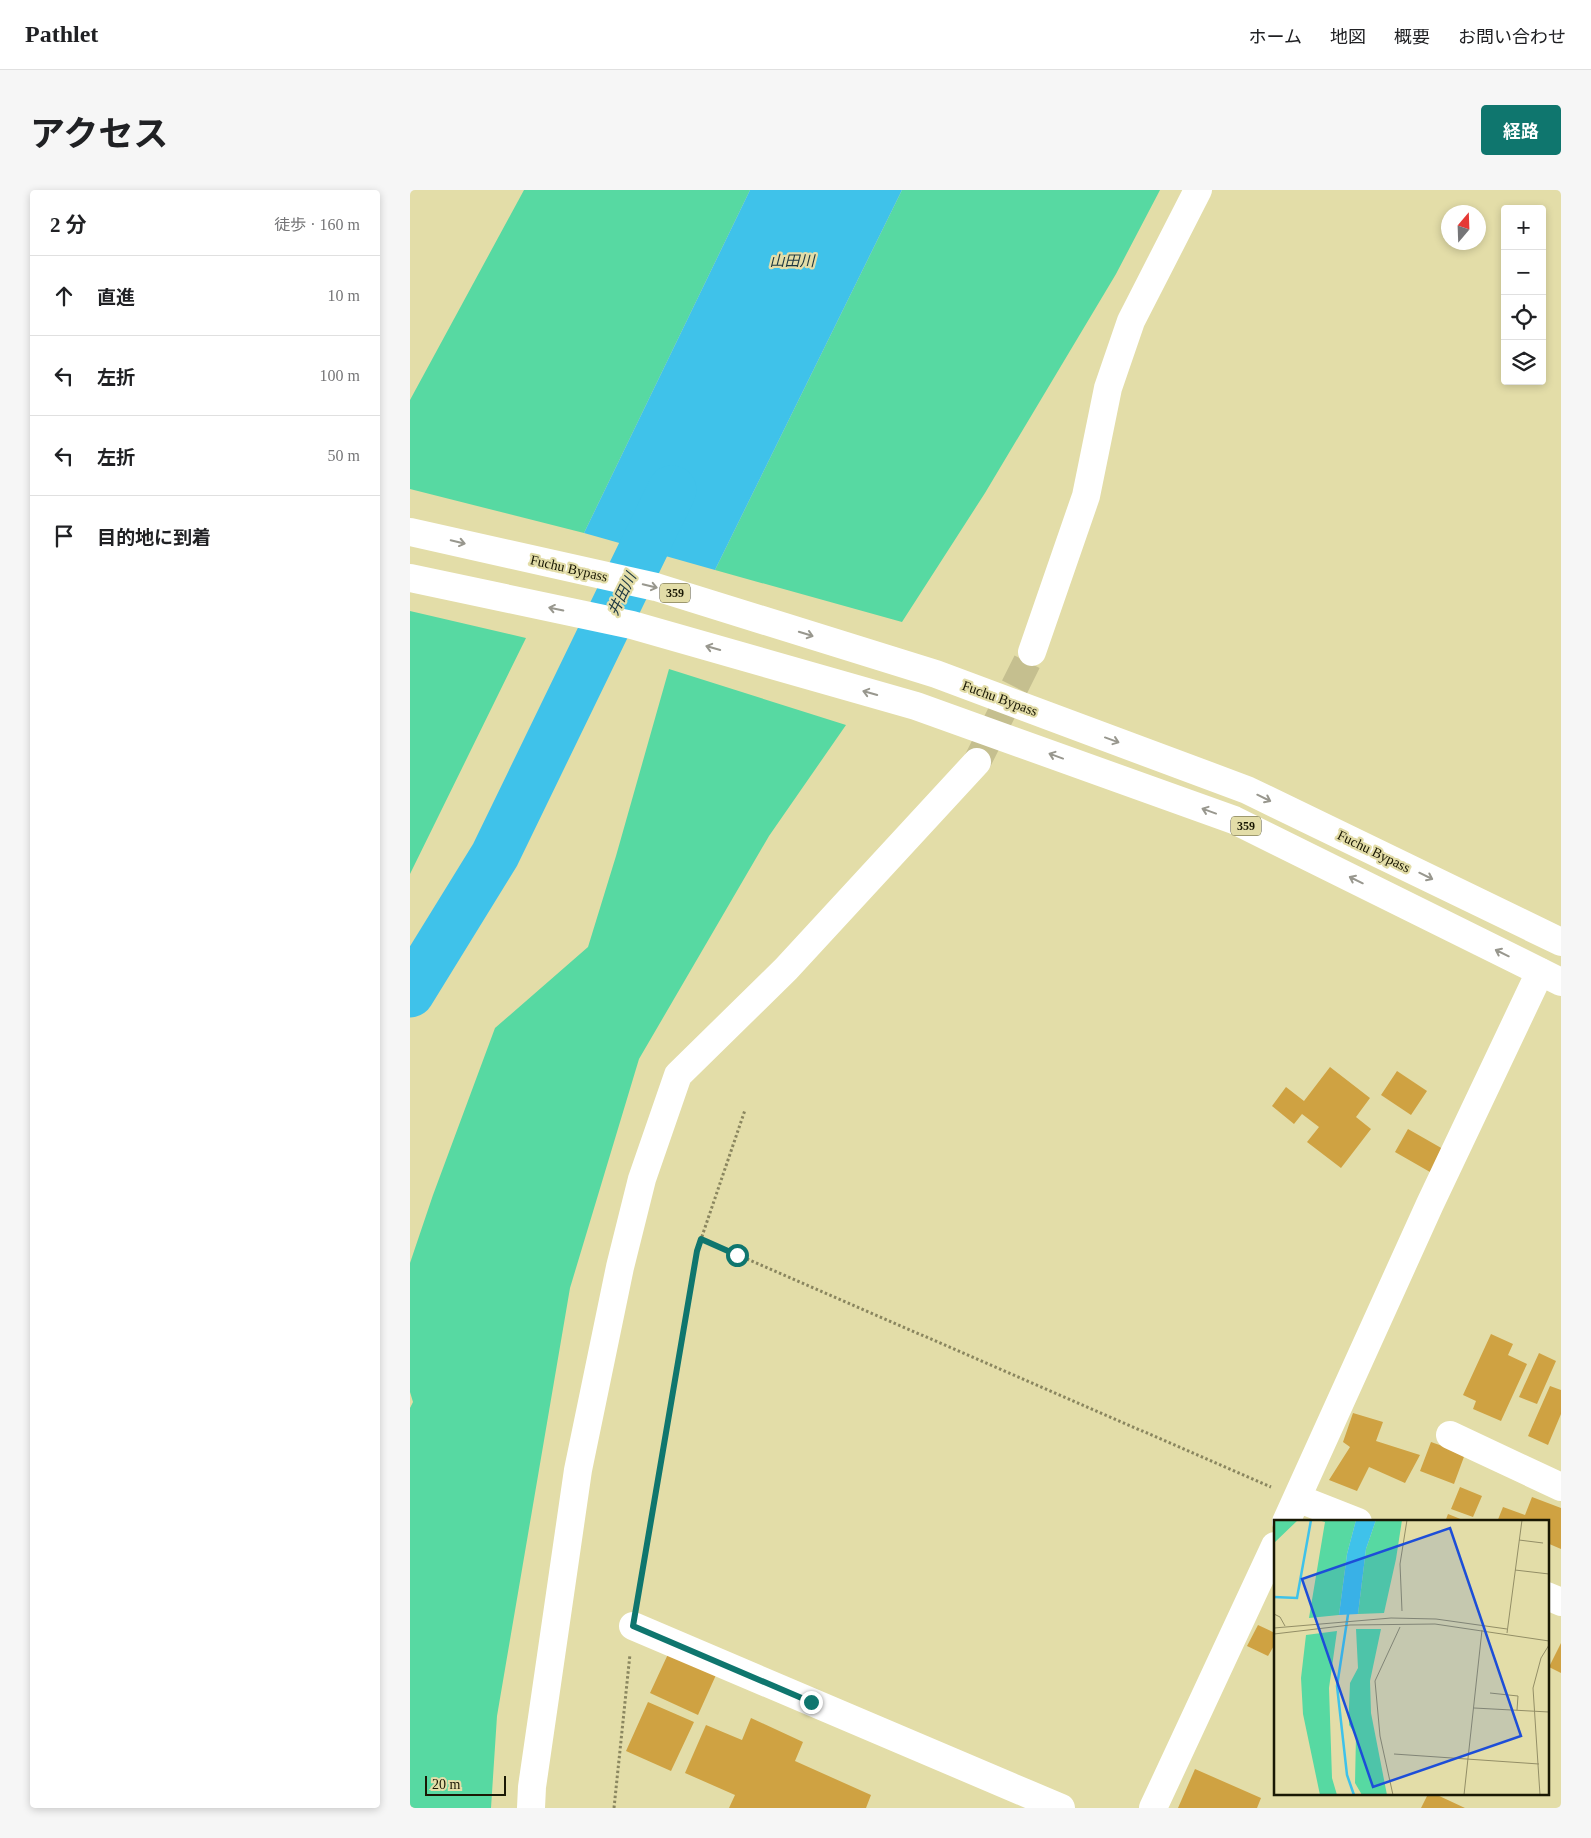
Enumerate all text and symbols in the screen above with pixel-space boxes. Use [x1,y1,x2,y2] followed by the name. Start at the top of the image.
[25,21,98,47] text: Pathlet
[1249,27,1302,47] text: ホーム
[1330,27,1366,47] text: 地図
[1394,27,1430,47] text: 概要
[1458,27,1566,47] text: お問い合わせ
[1481,105,1561,155] button: 経路
[30,115,168,154] text: アクセス
[1441,205,1486,250] north arrow
[1501,205,1546,385] map controls
[1501,205,1546,250] button: +
[50,213,87,237] text: 2 分
[274,216,360,233] text: 徒歩 · 160 m
[1501,250,1546,295] button: −
[769,253,816,269] water label: 山田川
[50,282,78,310] icon: ahead
[97,287,135,308] text: 直進
[328,287,360,304] text: 10 m
[1501,295,1546,340] button: locate
[1501,340,1546,385] button: layers
[50,362,78,390] icon: left
[97,367,135,388] text: 左折
[320,367,360,384] text: 100 m
[50,442,78,470] icon: left
[97,447,135,468] text: 左折
[328,447,360,464] text: 50 m
[50,522,78,550] icon: arrive
[97,527,211,548] text: 目的地に到着
[449,538,465,548] one-way arrow
[529,552,609,585] street label: Fuchu Bypass
[605,568,640,618] water label: 井田川
[642,582,658,591] one-way arrow
[660,583,690,602] road number: 359
[548,604,564,613] one-way arrow
[797,629,813,639] one-way arrow
[706,643,722,653] one-way arrow
[960,678,1039,719] street label: Fuchu Bypass
[862,687,878,697] one-way arrow
[1104,736,1120,745] one-way arrow
[1049,751,1065,760] one-way arrow
[1256,794,1271,803] one-way arrow
[1202,806,1218,815] one-way arrow
[1231,816,1261,836] road number: 359
[1335,827,1413,875] street label: Fuchu Bypass
[1418,872,1433,882] one-way arrow
[1349,875,1364,885] one-way arrow
[1495,948,1510,957] one-way arrow
[726,1244,749,1267] route start
[1274,1520,1548,1796] inset map
[800,1691,823,1714] route end
[425,1773,506,1796] scale bar
[432,1777,460,1792] text: 20 m

